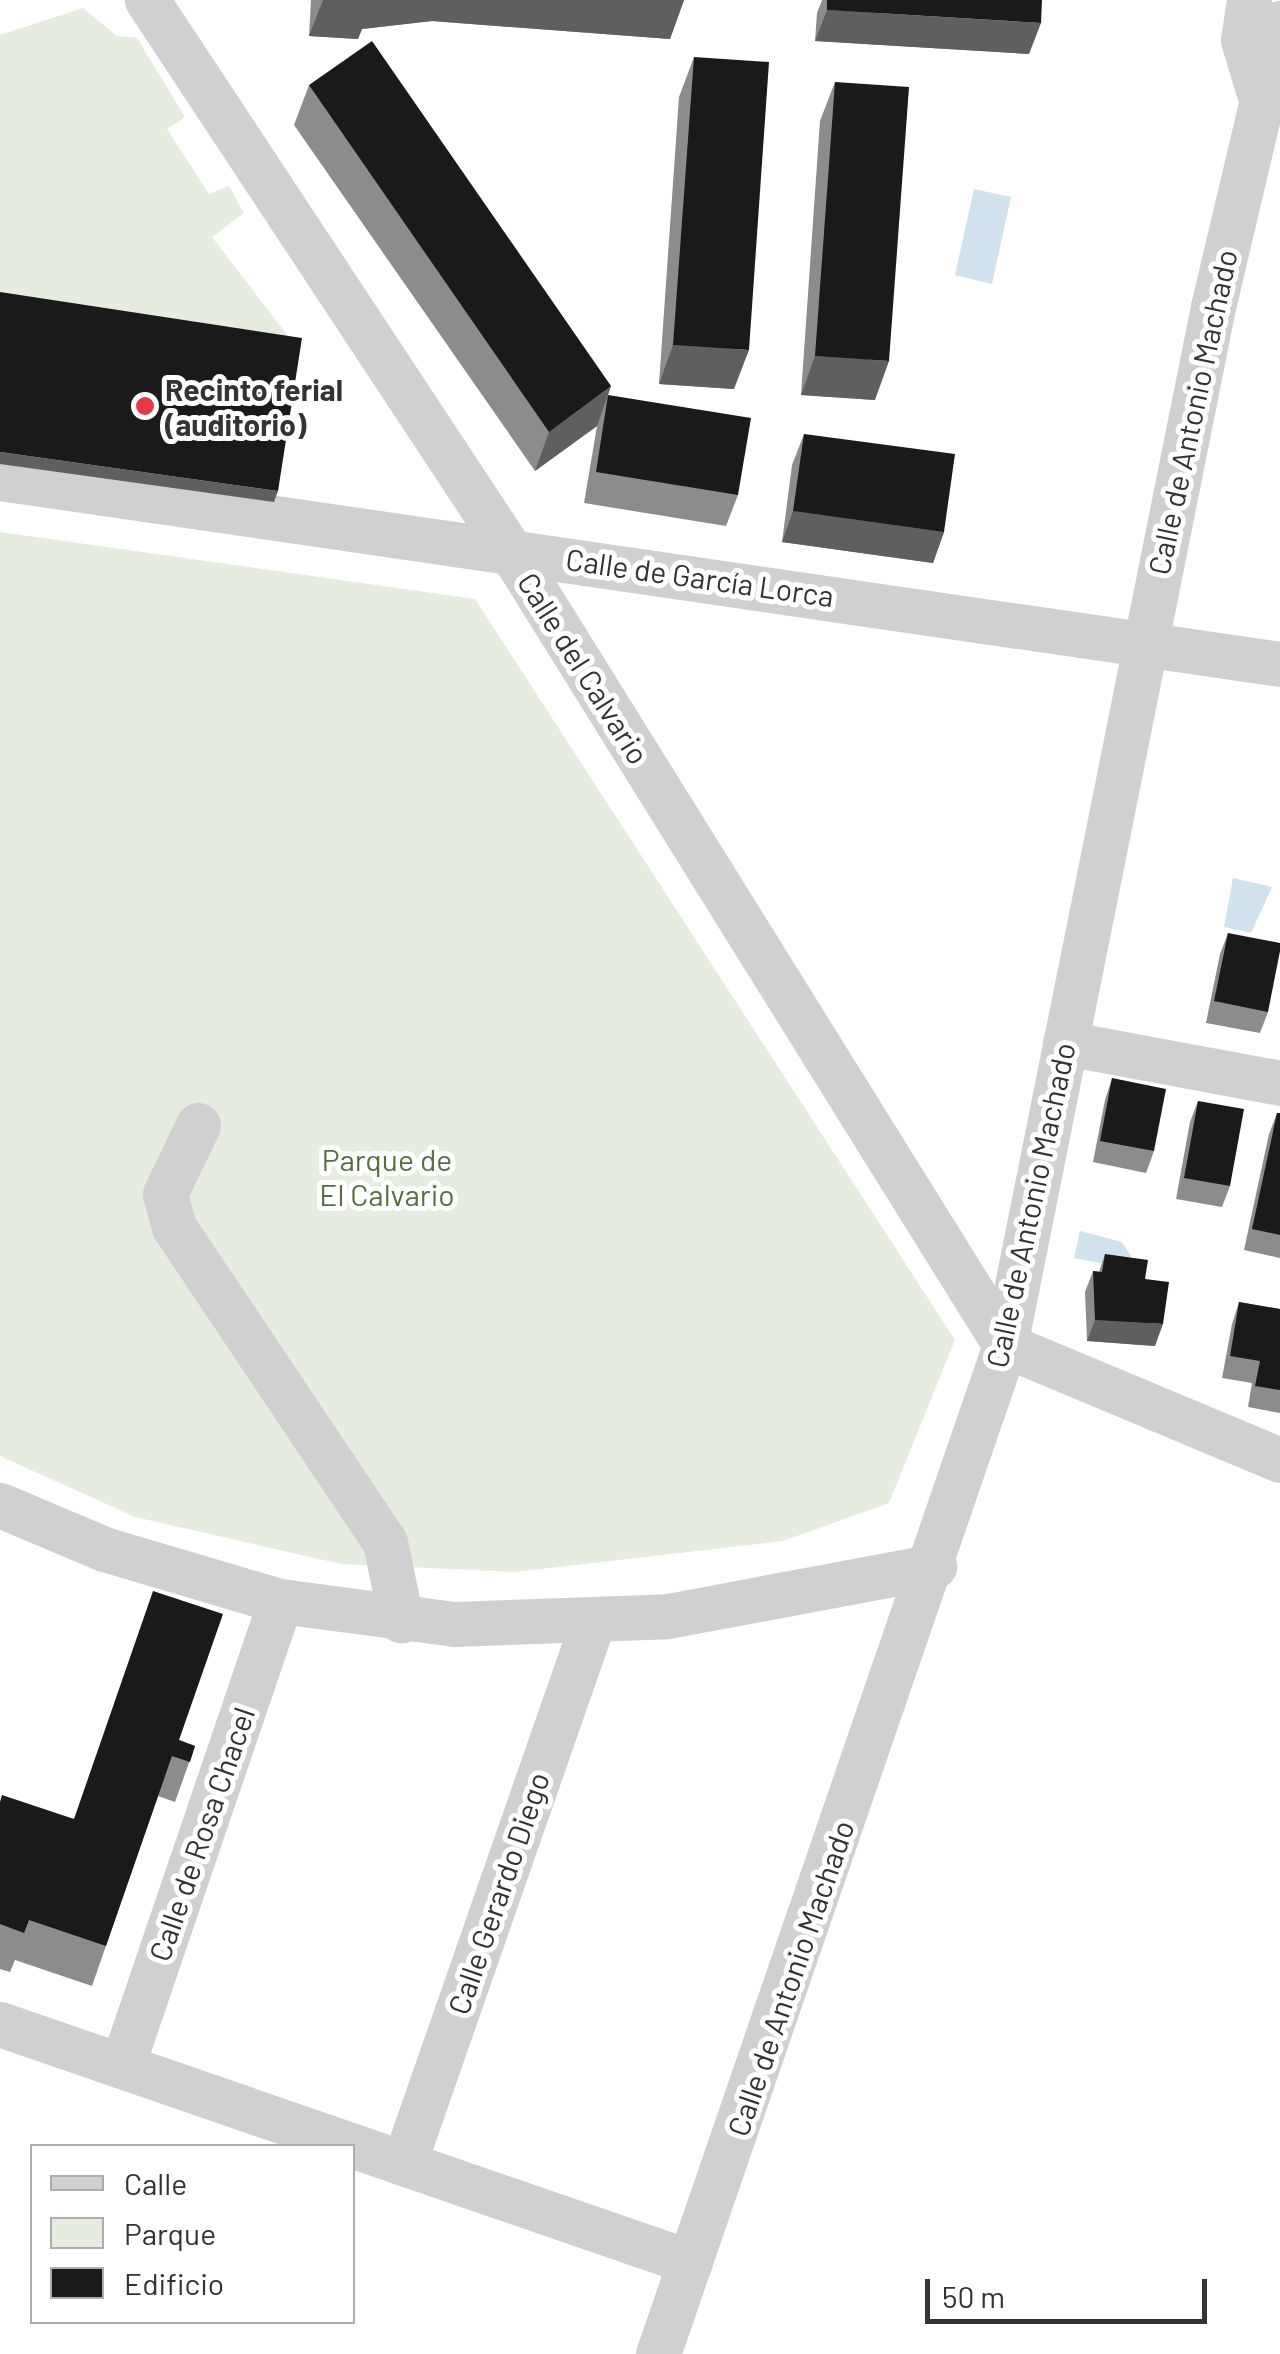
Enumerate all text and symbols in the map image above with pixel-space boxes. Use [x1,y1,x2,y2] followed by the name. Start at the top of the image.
[1140,246,1244,578] street label: Calle de Antonio Machado
[165,371,343,442] place label: Recinto ferial (auditorio)
[134,395,156,417] marker: Recinto ferial (auditorio)
[564,540,836,614] street label: Calle de García Lorca
[511,566,657,770] street label: Calle del Calvario
[978,1039,1082,1371] street label: Calle de Antonio Machado
[319,1141,455,1212] park label: Parque de El Calvario
[141,1702,261,1966] street label: Calle de Rosa Chacel
[440,1767,556,2019] street label: Calle Gerardo Diego
[719,1815,861,2141] street label: Calle de Antonio Machado
[30,2144,355,2324] legend
[124,2165,187,2201] text: Calle
[124,2215,216,2251] text: Parque
[930,2259,1212,2321] scale bar
[124,2265,224,2301] text: Edificio
[942,2278,1005,2314] text: 50 m

